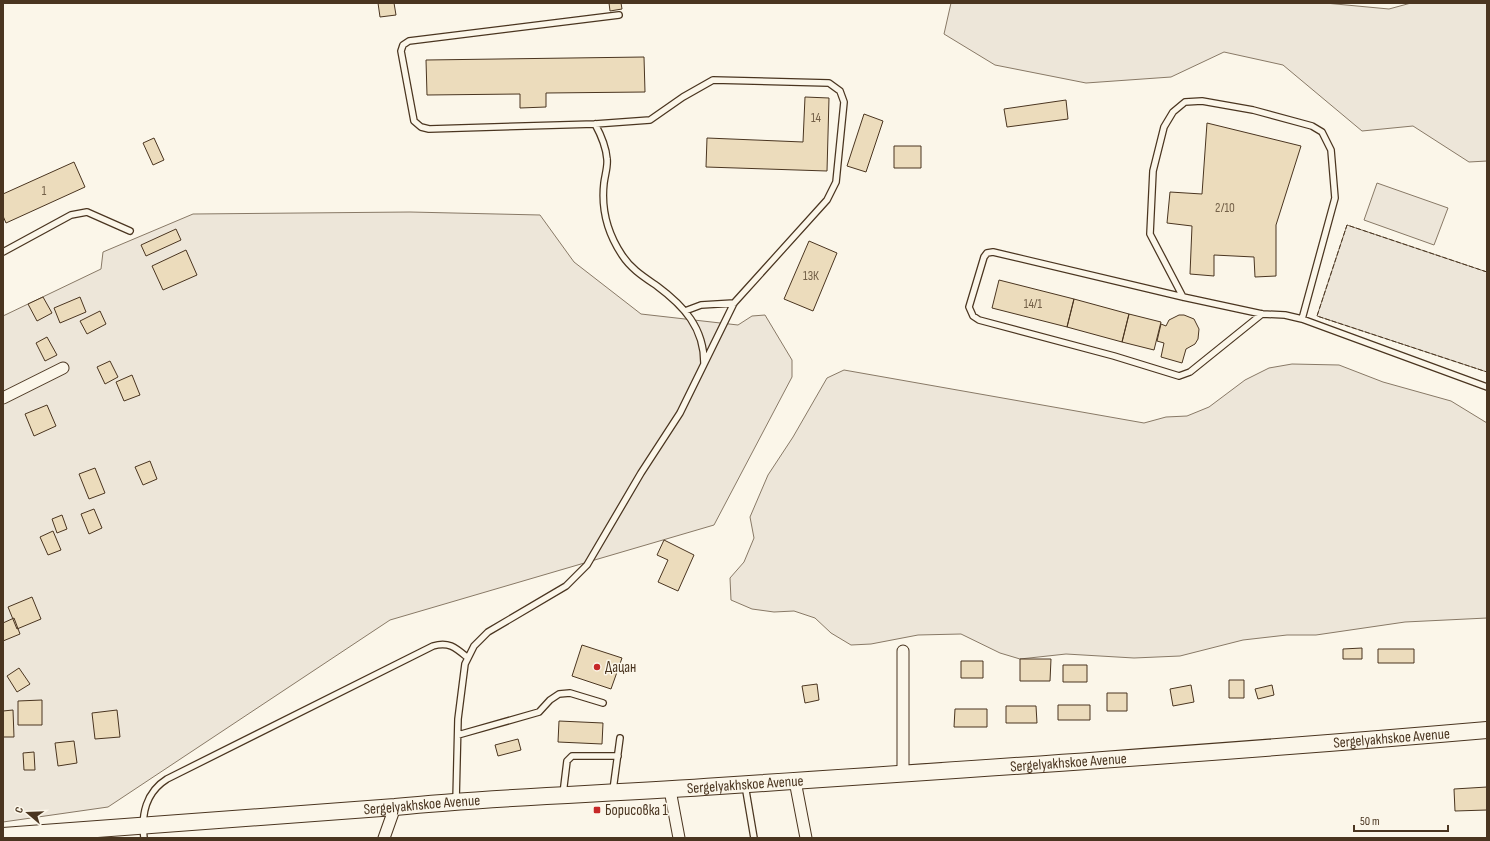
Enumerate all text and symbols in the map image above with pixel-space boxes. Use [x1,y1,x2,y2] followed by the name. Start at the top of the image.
[811,110,822,126] house number: 14
[42,183,47,199] house number: 1
[1215,200,1235,216] house number: 2/10
[803,268,819,284] house number: 13К
[1024,296,1043,312] house number: 14/1
[605,658,636,677] place label: Дацан
[592,662,602,672] marker: Дацан
[1332,724,1451,752] street label: Sergelyakhskoe Avenue
[1009,749,1127,776] street label: Sergelyakhskoe Avenue
[686,771,804,798] street label: Sergelyakhskoe Avenue
[363,790,481,819] street label: Sergelyakhskoe Avenue
[8,793,48,833] north arrow
[605,801,668,820] place label: Борисовка 1
[12,805,26,815] text: С
[592,805,602,815] marker: Борисовка 1
[1354,807,1448,833] scale bar
[1360,814,1380,829] text: 50 m

